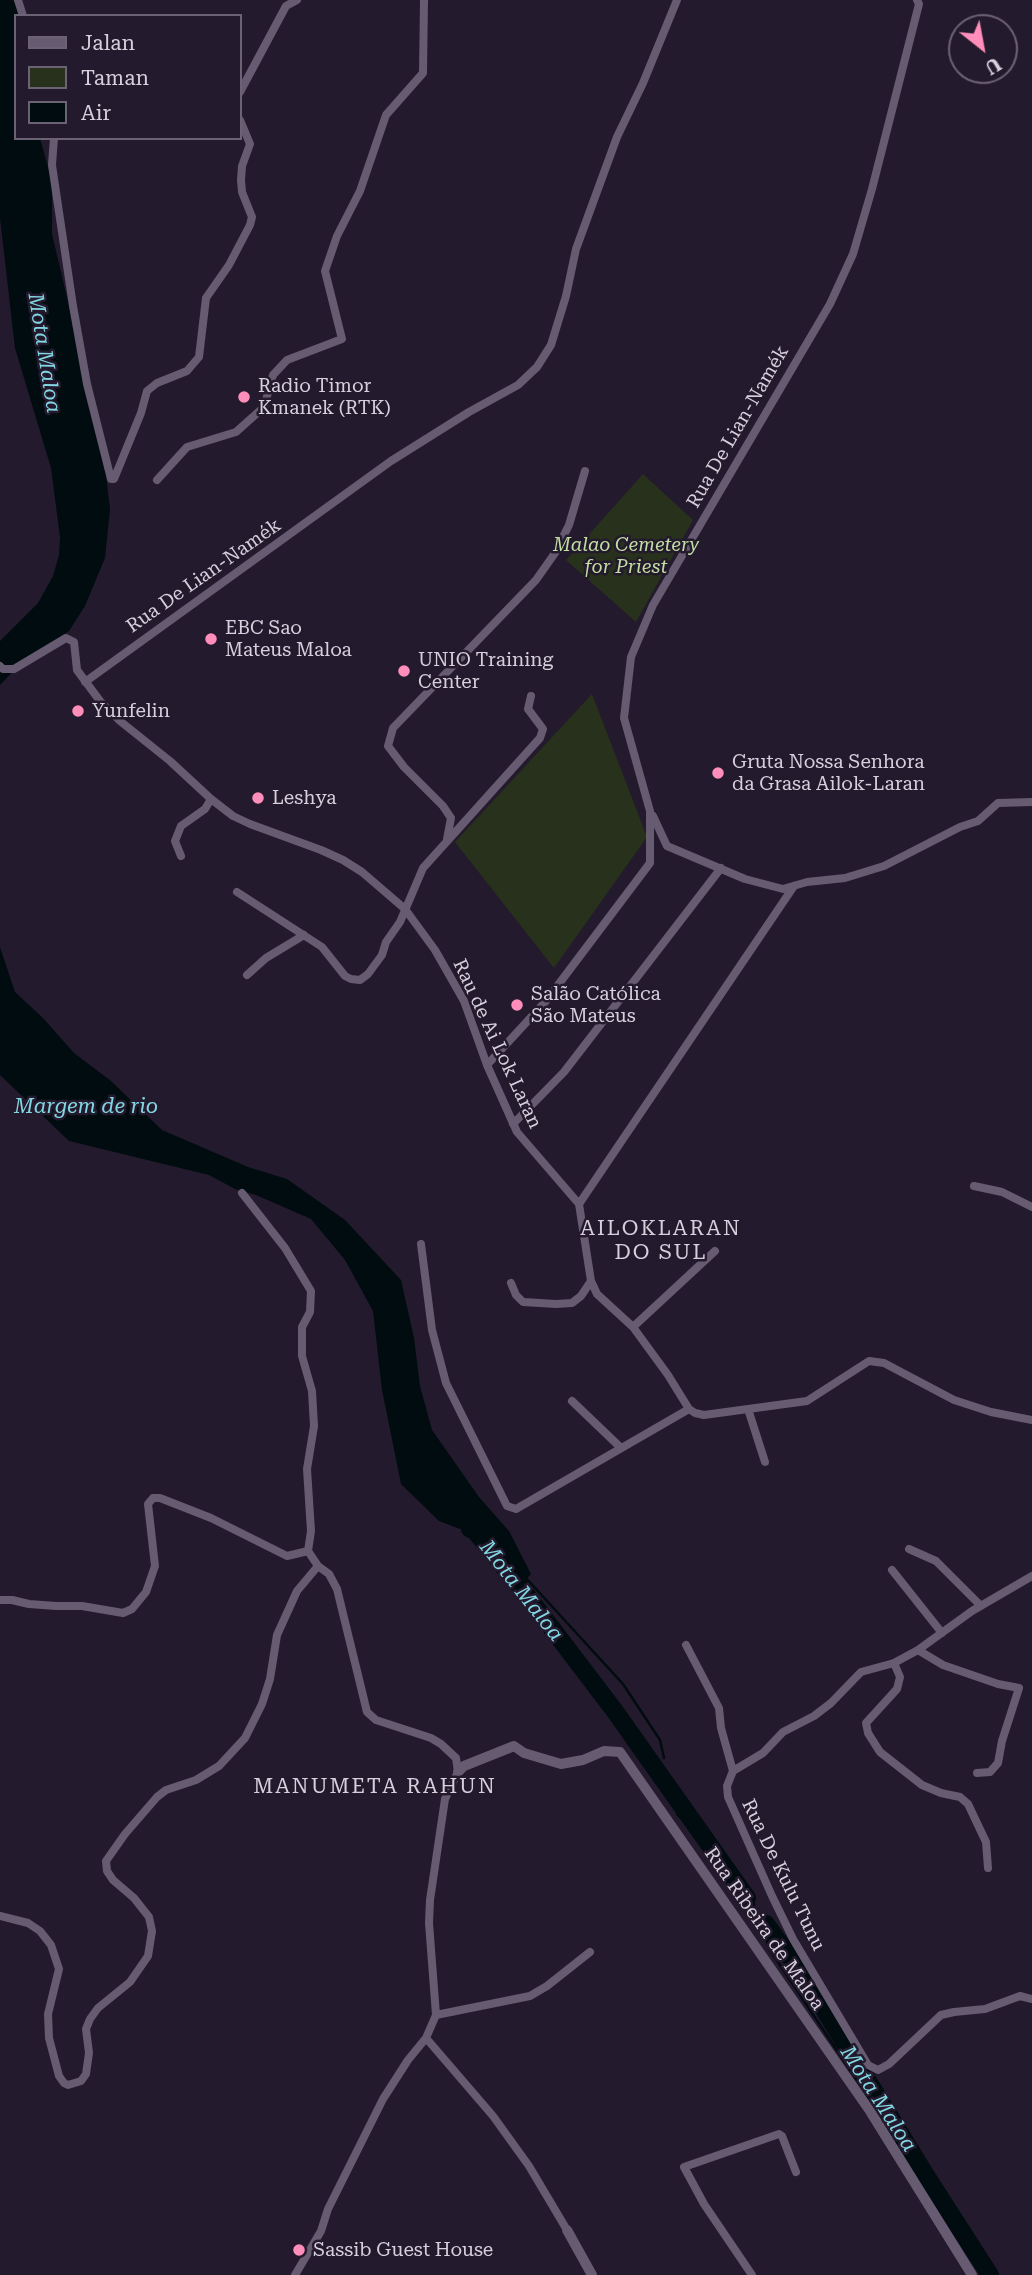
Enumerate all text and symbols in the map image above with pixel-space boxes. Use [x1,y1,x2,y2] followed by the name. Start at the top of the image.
[14,14,242,140] legend
[948,14,1018,84] north arrow
[81,31,135,55] text: Jalan
[981,52,1005,79] text: U
[81,66,149,90] text: Taman
[81,101,111,125] text: Air
[22,291,66,415] water label: Mota Maloa
[682,342,794,512] street label: Rua De Lian-Namék
[258,375,391,419] place label: Radio Timor Kmanek (RTK)
[236,389,252,405] marker: Radio Timor Kmanek (RTK)
[122,514,286,638] street label: Rua De Lian-Namék
[553,534,699,578] park label: Malao Cemetery for Priest
[225,617,352,661] place label: EBC Sao Mateus Maloa
[203,631,219,647] marker: EBC Sao Mateus Maloa
[418,649,553,693] place label: UNIO Training Center
[396,663,412,679] marker: UNIO Training Center
[92,700,170,722] place label: Yunfelin
[70,703,86,719] marker: Yunfelin
[732,751,925,795] place label: Gruta Nossa Senhora da Grasa Ailok-Laran
[710,765,726,781] marker: Gruta Nossa Senhora da Grasa Ailok-Laran
[272,787,337,809] place label: Leshya
[250,790,266,806] marker: Leshya
[448,956,546,1132] street label: Rau de Ai Lok Laran
[531,983,661,1027] place label: Salão Católica São Mateus
[509,997,525,1013] marker: Salão Católica São Mateus
[14,1094,158,1120] water label: Margem de rio
[581,1216,741,1266] district label: AILOKLARAN DO SUL
[474,1536,568,1646] water label: Mota Maloa
[255,1774,495,1800] district label: MANUMETA RAHUN
[736,1796,830,1954] street label: Rua De Kulu Tunu
[699,1843,829,2015] street label: Rua Ribeira de Maloa
[834,2041,922,2157] water label: Mota Maloa
[313,2239,493,2261] place label: Sassib Guest House
[291,2242,307,2258] marker: Sassib Guest House

